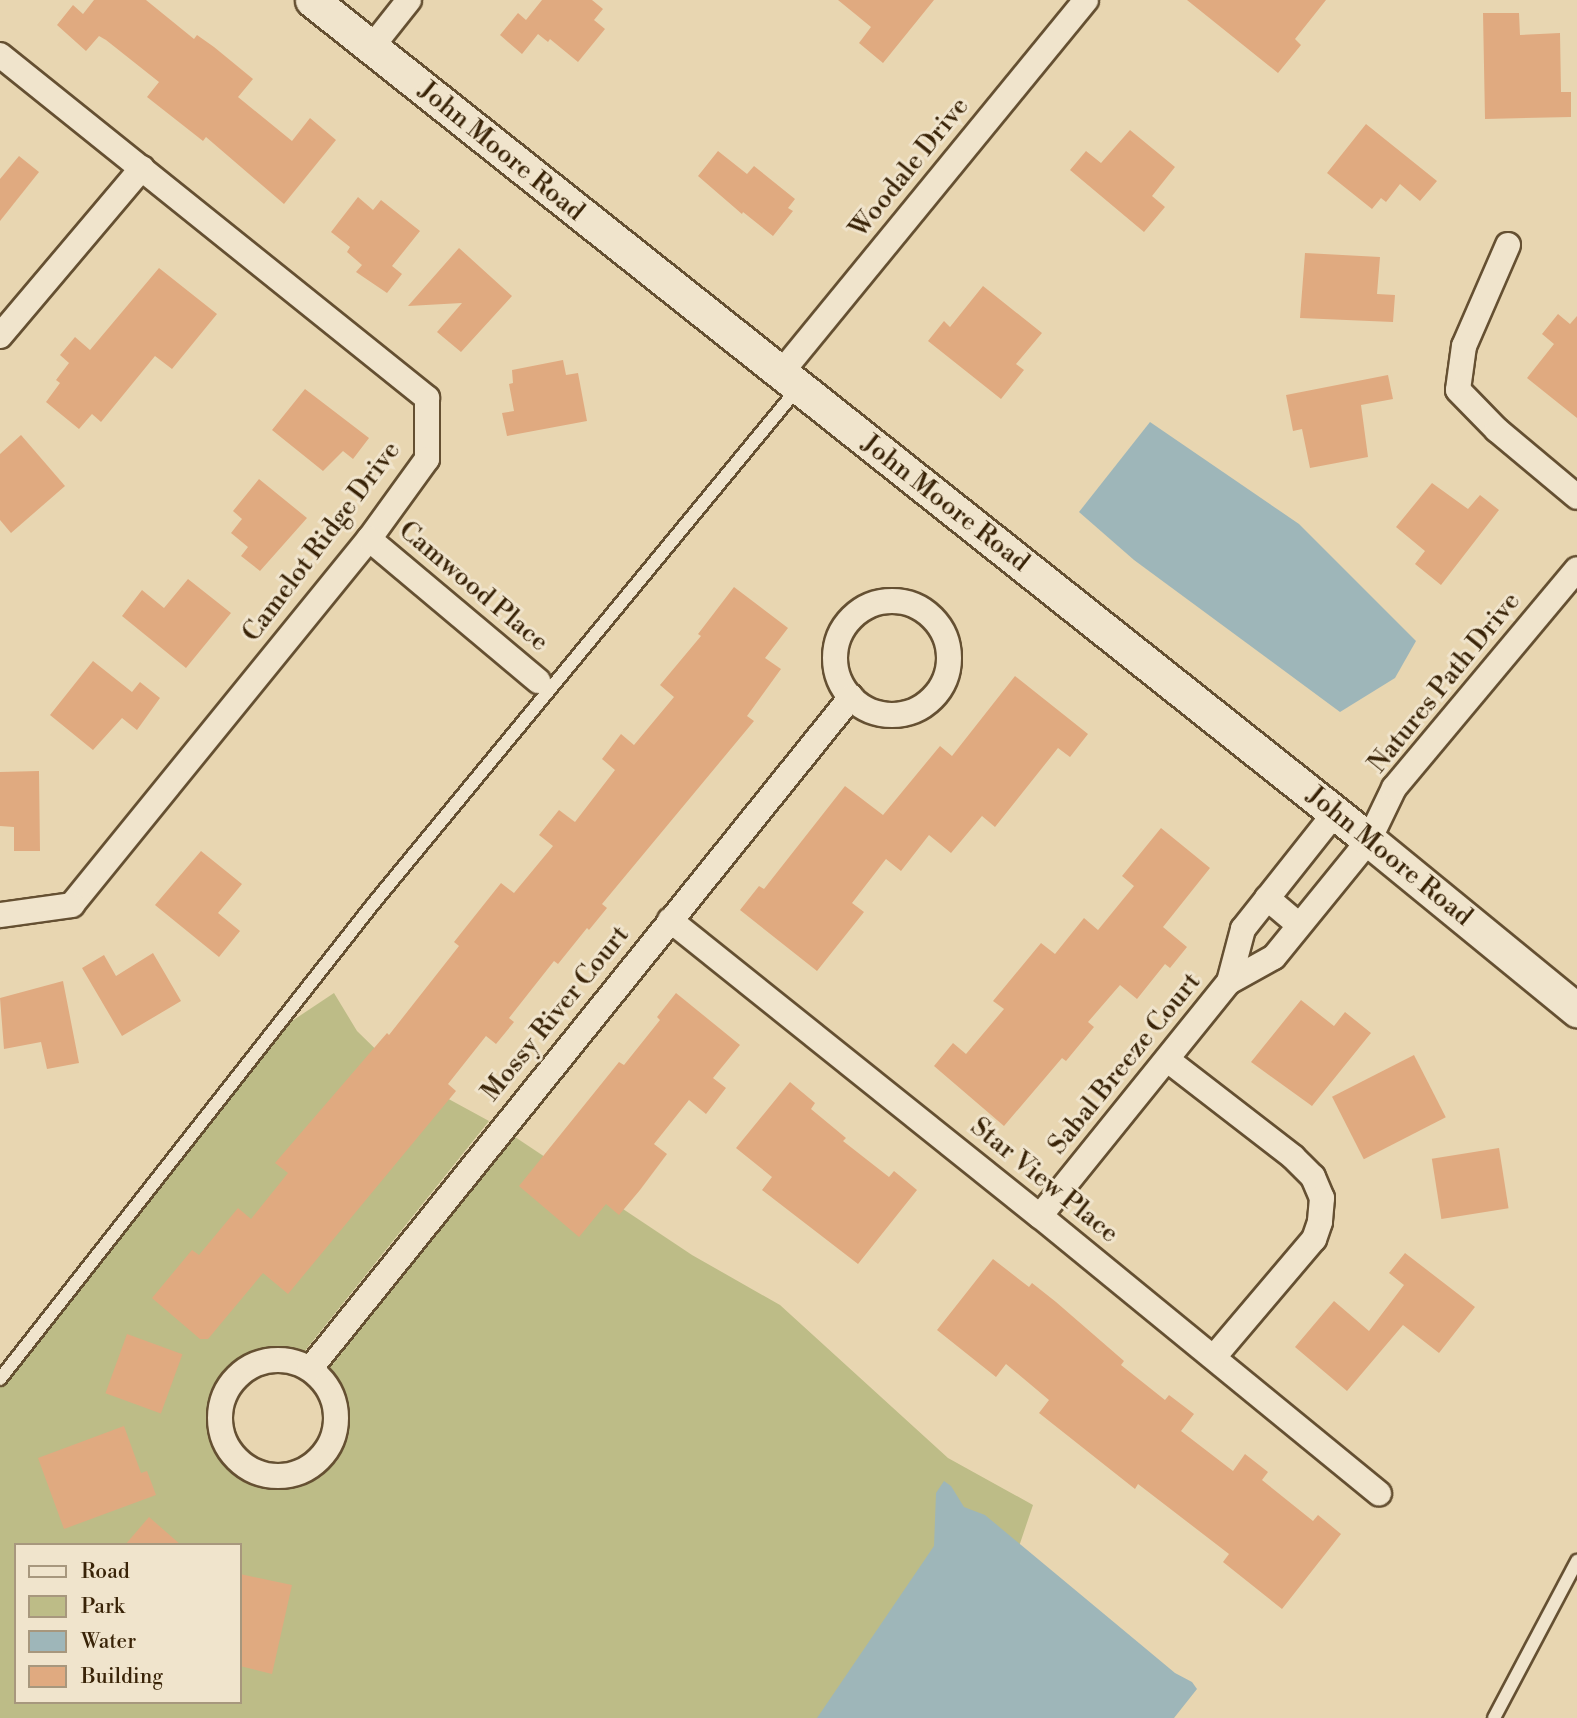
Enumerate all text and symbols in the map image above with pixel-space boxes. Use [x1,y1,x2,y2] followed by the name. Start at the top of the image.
[412,76,590,228] street label: John Moore Road
[844,92,976,244] street label: Woodale Drive
[855,429,1035,579] street label: John Moore Road
[237,436,407,648] street label: Camelot Ridge Drive
[392,515,554,659] street label: Camwood Place
[1363,586,1527,780] street label: Natures Path Drive
[1300,781,1478,933] street label: John Moore Road
[476,920,636,1108] street label: Mossy River Court
[1042,967,1208,1161] street label: Sabal Breeze Court
[964,1112,1124,1250] street label: Star View Place
[14,1543,242,1704] legend
[81,1559,130,1585] text: Road
[81,1594,125,1620] text: Park
[81,1629,136,1655] text: Water
[81,1664,163,1690] text: Building

